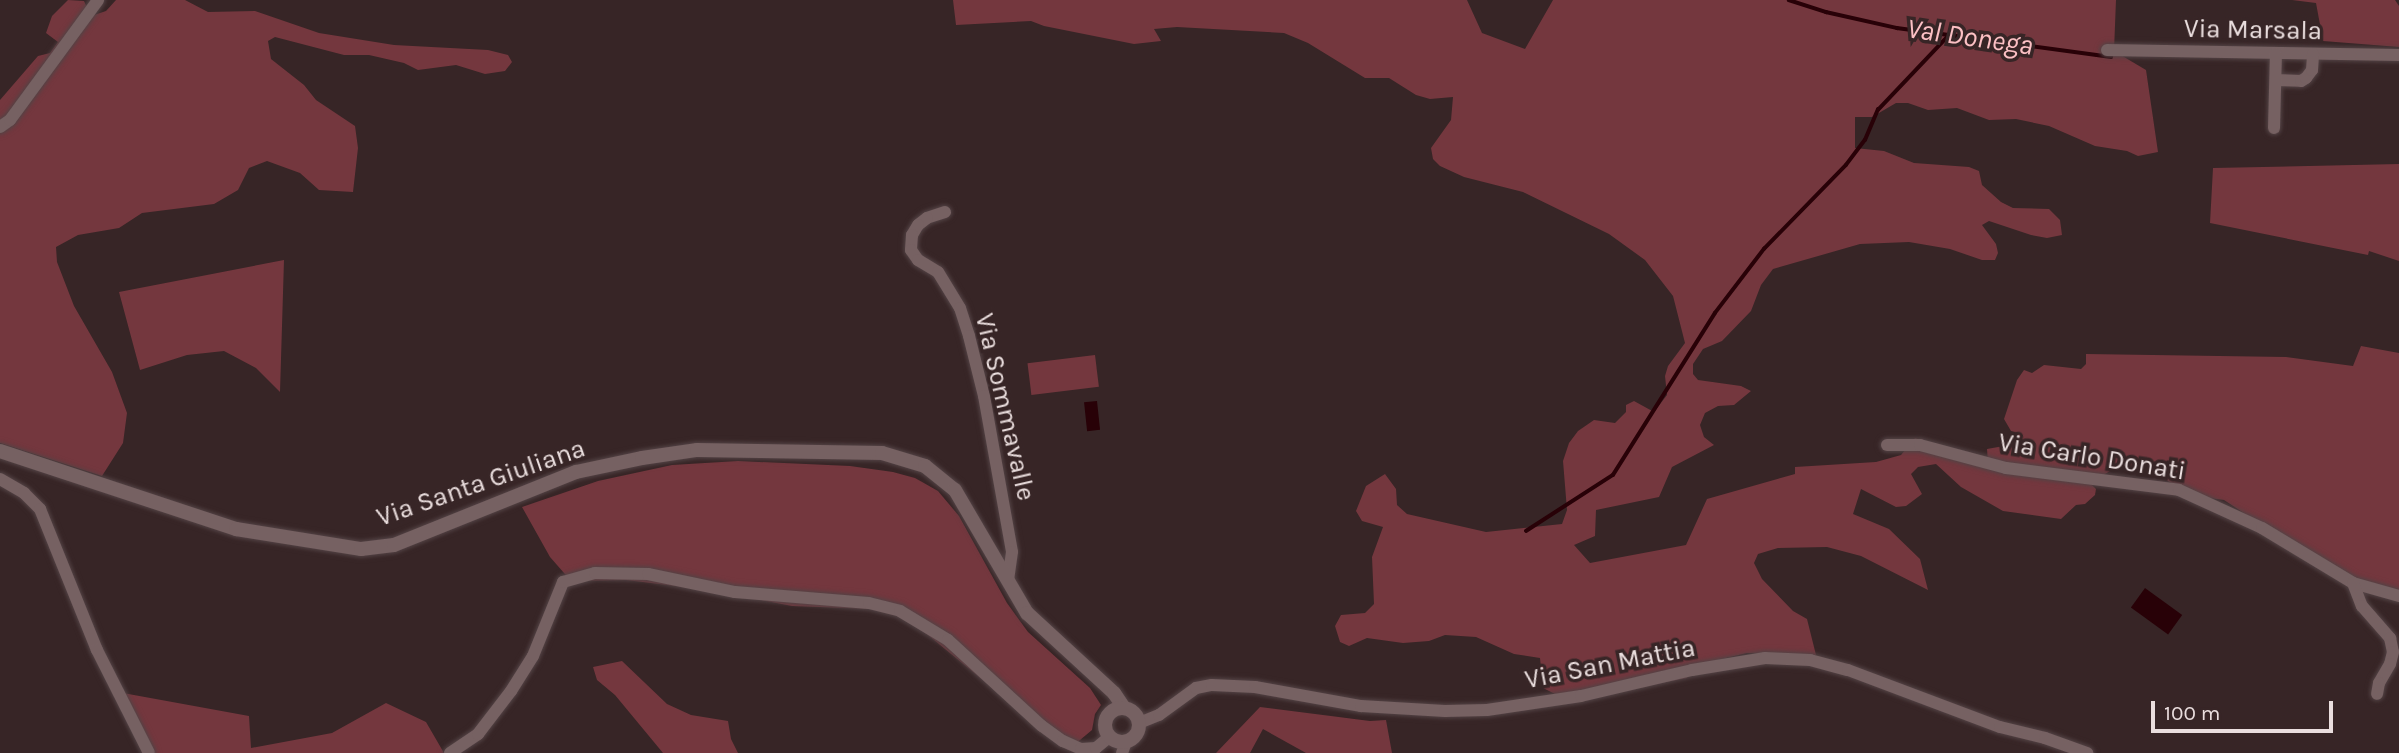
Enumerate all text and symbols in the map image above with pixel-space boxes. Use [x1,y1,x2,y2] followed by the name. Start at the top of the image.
[1905,11,2035,63] water label: Val Donega
[2184,13,2322,47] street label: Via Marsala
[968,310,1042,504] street label: Via Sommavalle
[1996,427,2188,487] street label: Via Carlo Donati
[373,433,589,533] street label: Via Santa Giuliana
[1522,632,1698,696] street label: Via San Mattia
[2154,686,2336,730] scale bar
[2164,701,2221,725] text: 100 m

